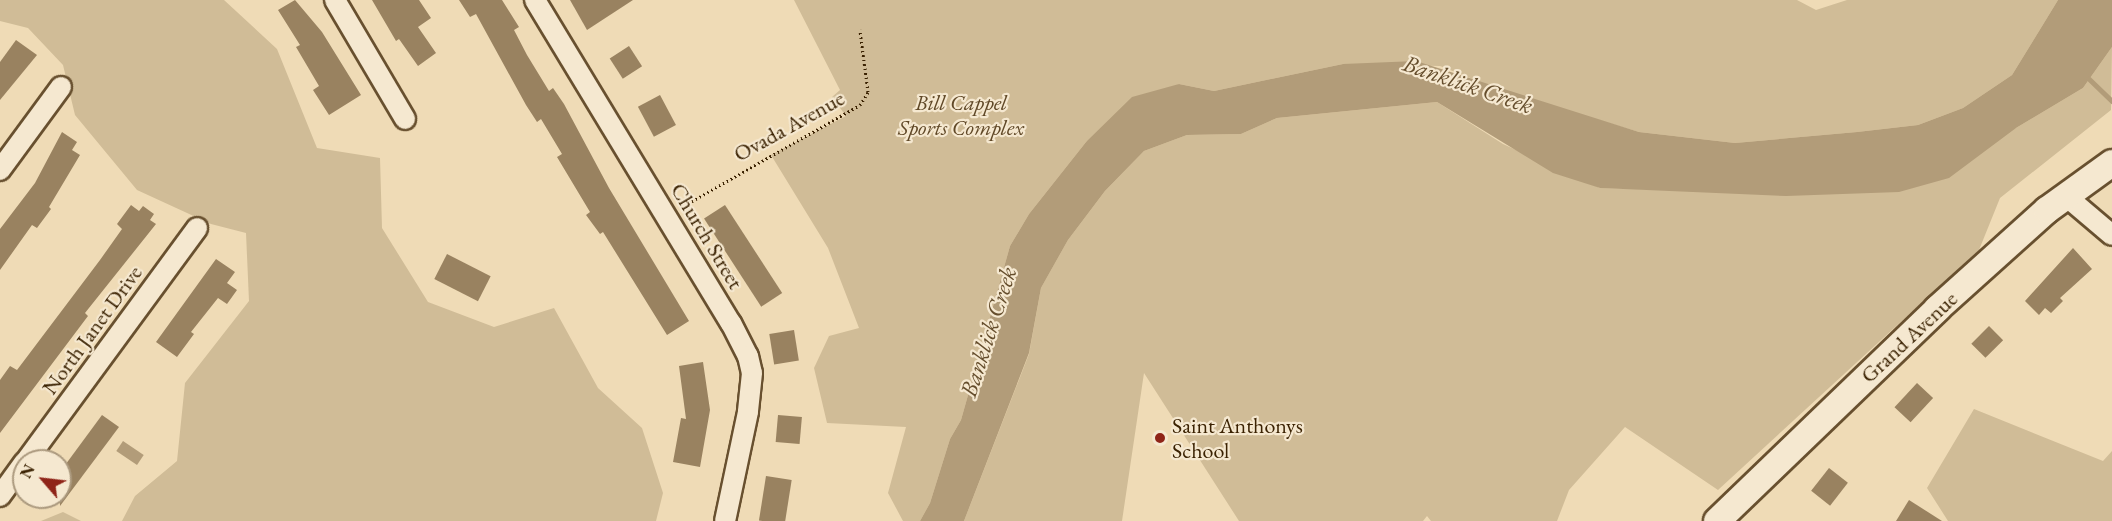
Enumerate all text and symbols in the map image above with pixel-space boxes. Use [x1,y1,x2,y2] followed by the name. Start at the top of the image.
[1399,48,1537,120] water label: Banklick Creek
[729,85,849,167] street label: Ovada Avenue
[898,89,1024,140] park label: Bill Cappel Sports Complex
[665,178,749,294] street label: Church Street
[36,260,148,400] street label: North Janet Drive
[953,263,1023,401] water label: Banklick Creek
[1855,286,1963,388] street label: Grand Avenue
[1172,412,1303,464] place label: Saint Anthonys School
[1153,431,1167,445] marker: Saint Anthonys School
[12,449,72,509] north arrow
[15,461,40,482] text: N

